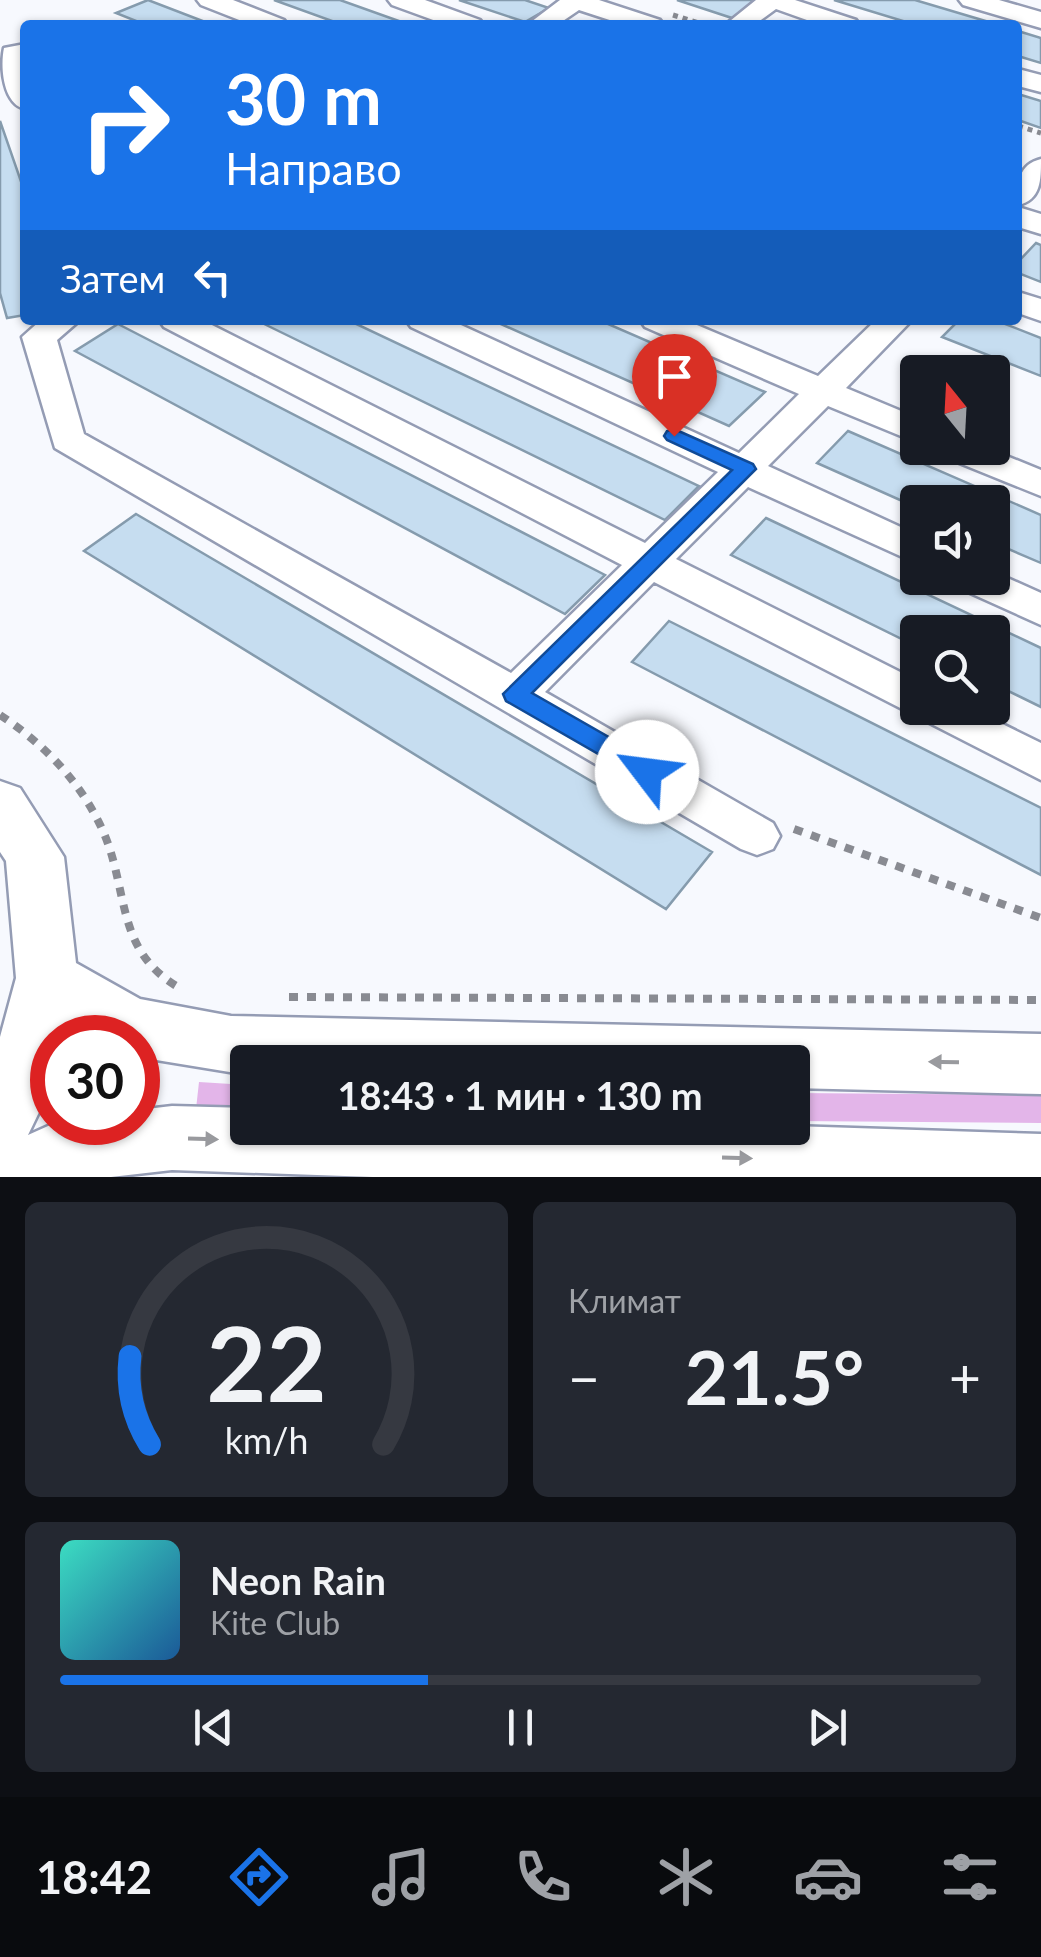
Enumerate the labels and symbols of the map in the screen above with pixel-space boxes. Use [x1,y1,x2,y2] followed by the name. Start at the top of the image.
[632,334,717,437] pin
[900,355,1010,465] north arrow
[595,720,699,824] position arrow
[30,1015,160,1145] speed limit sign: 30
[927,1054,959,1070] one-way arrow
[187,1131,219,1147] one-way arrow
[722,1151,754,1167] one-way arrow

